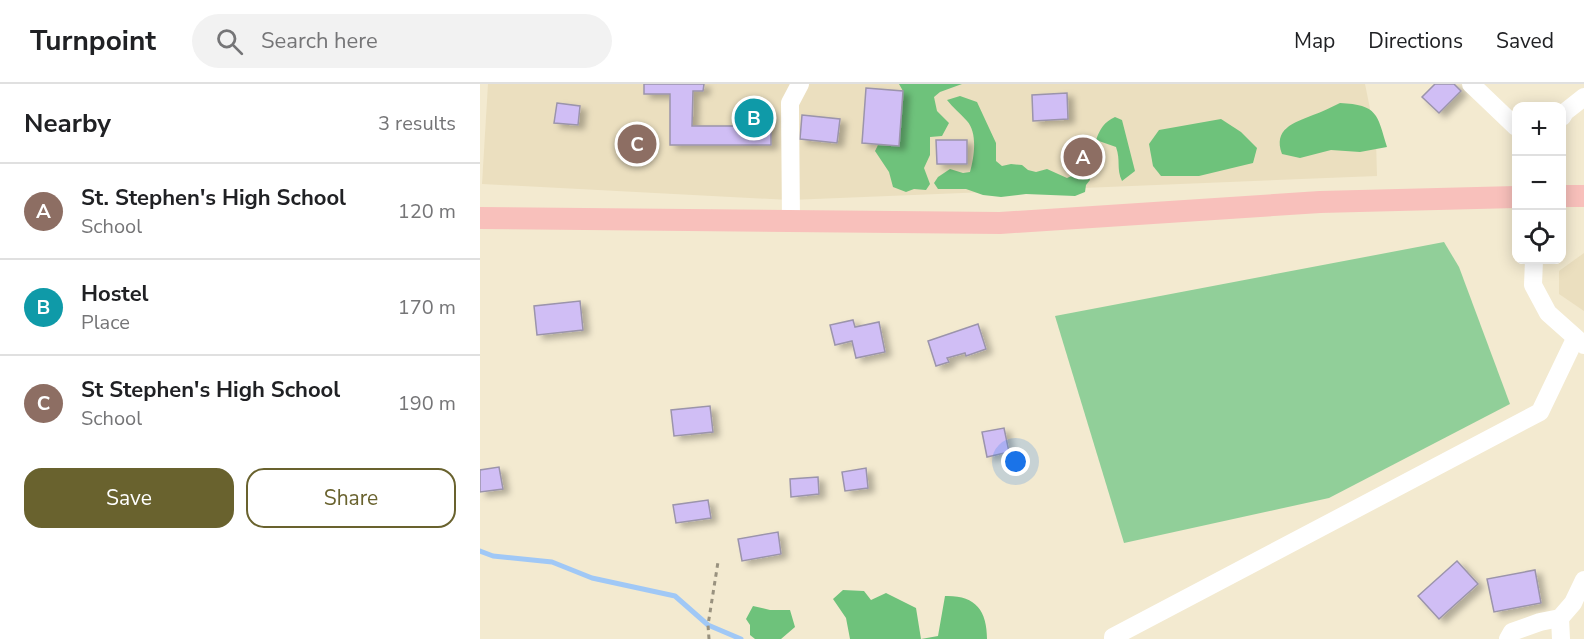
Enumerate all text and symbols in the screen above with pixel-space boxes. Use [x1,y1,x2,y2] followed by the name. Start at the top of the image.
[192,14,612,68] search box
[30,22,156,60] text: Turnpoint
[213,25,246,58] icon: search
[261,26,378,56] text: Search here
[1294,27,1335,55] text: Map
[1368,27,1463,55] text: Directions
[1496,27,1554,55] text: Saved
[734,96,774,141] pin: B
[1512,102,1566,264] map controls
[1512,102,1566,156] button: +
[24,106,111,141] text: Nearby
[378,110,456,137] text: 3 results
[618,122,656,166] pin: C
[1064,134,1102,180] pin: A
[1512,156,1566,210] button: −
[81,183,346,213] text: St. Stephen's High School
[36,198,51,225] text: A
[398,198,456,225] text: 120 m
[1512,210,1566,264] button: locate
[81,213,142,240] text: School
[81,279,149,309] text: Hostel
[37,294,50,321] text: B
[398,294,456,321] text: 170 m
[81,309,130,336] text: Place
[81,375,340,405] text: St Stephen's High School
[37,390,50,417] text: C
[398,390,456,417] text: 190 m
[81,405,142,432] text: School
[1001,447,1030,476] your location
[24,468,234,528] button: Save
[246,468,456,528] button: Share

